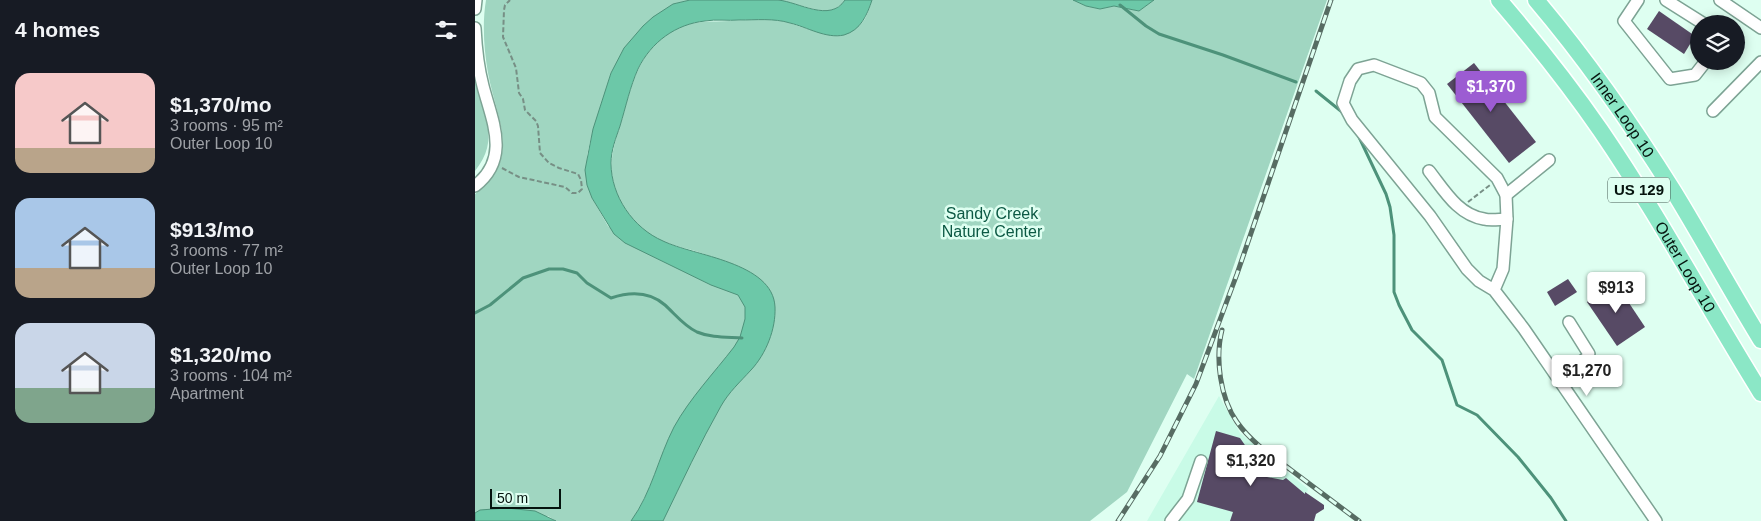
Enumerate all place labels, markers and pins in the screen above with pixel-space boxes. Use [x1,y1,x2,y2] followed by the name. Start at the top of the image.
[1450,70,1532,113] pin: $1,370
[1586,272,1646,314] pin: $913
[1546,354,1628,397] pin: $1,270
[1210,444,1292,487] pin: $1,320

